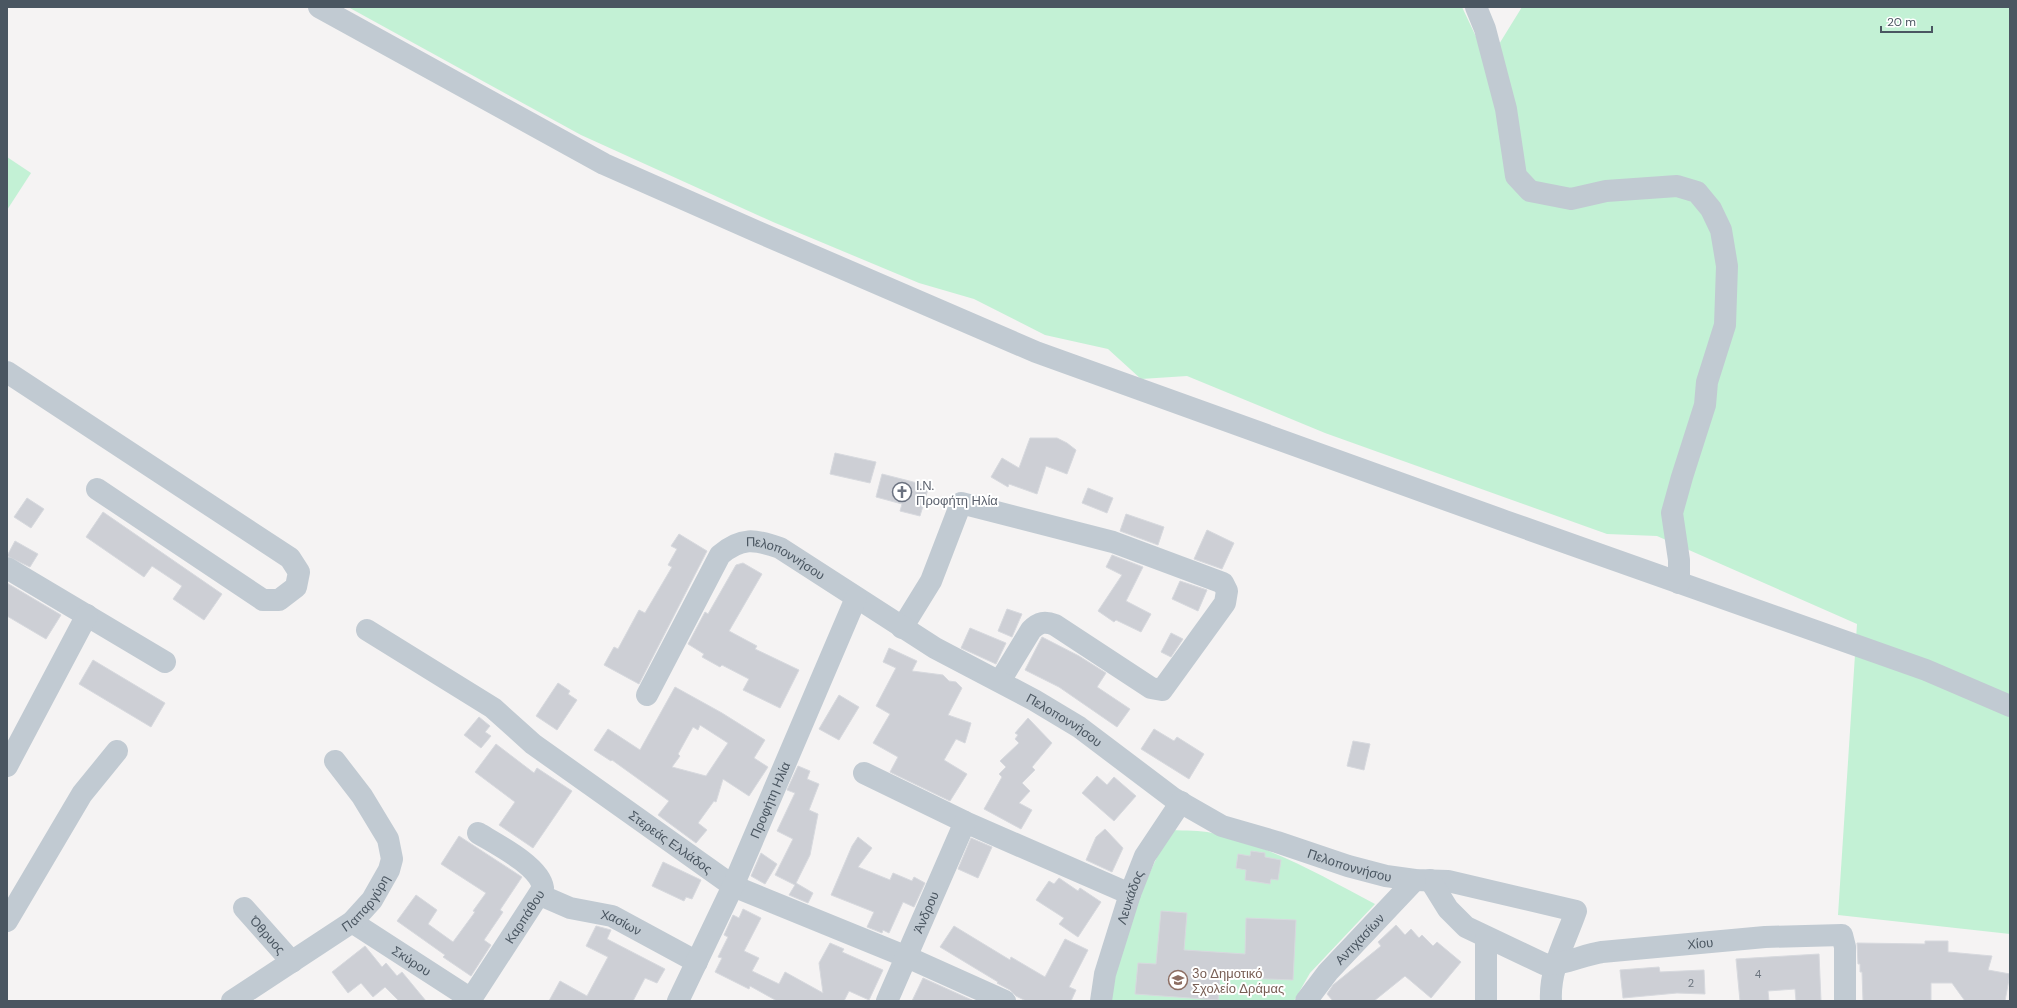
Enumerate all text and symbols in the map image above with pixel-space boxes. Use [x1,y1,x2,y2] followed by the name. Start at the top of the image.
[1881,8,1932,34] scale bar
[1887,14,1916,30] text: 20 m
[916,477,998,509] place label: Ι.Ν. Προφήτη Ηλία
[891,481,913,503] church icon: Ι.Ν. Προφήτη Ηλία
[746,533,828,584] street label: Πελοποννήσου
[1023,690,1106,751] street label: Πελοποννήσου
[746,759,794,841] street label: Προφήτη Ηλία
[625,807,716,878] street label: Στερεάς Ελλάδος
[1305,845,1393,886] street label: Πελοποννήσου
[1113,868,1148,926] street label: Λευκάδος
[338,872,394,936] street label: Παπαργύρη
[501,887,549,947] street label: Καρπάθου
[910,889,943,936] street label: Άνδρου
[599,906,644,939] street label: Χασίων
[1331,910,1388,969] street label: Αντιχασίων
[245,912,289,958] street label: Όθρυος
[1687,934,1714,953] street label: Χίου
[388,942,434,980] street label: Σκύρου
[1192,965,1284,997] place label: 3ο Δημοτικό Σχολείο Δράμας
[1755,967,1762,981] house number: 4
[1167,969,1189,991] school or university icon: 3ο Δημοτικό Σχολείο Δράμας
[1688,976,1694,990] house number: 2

